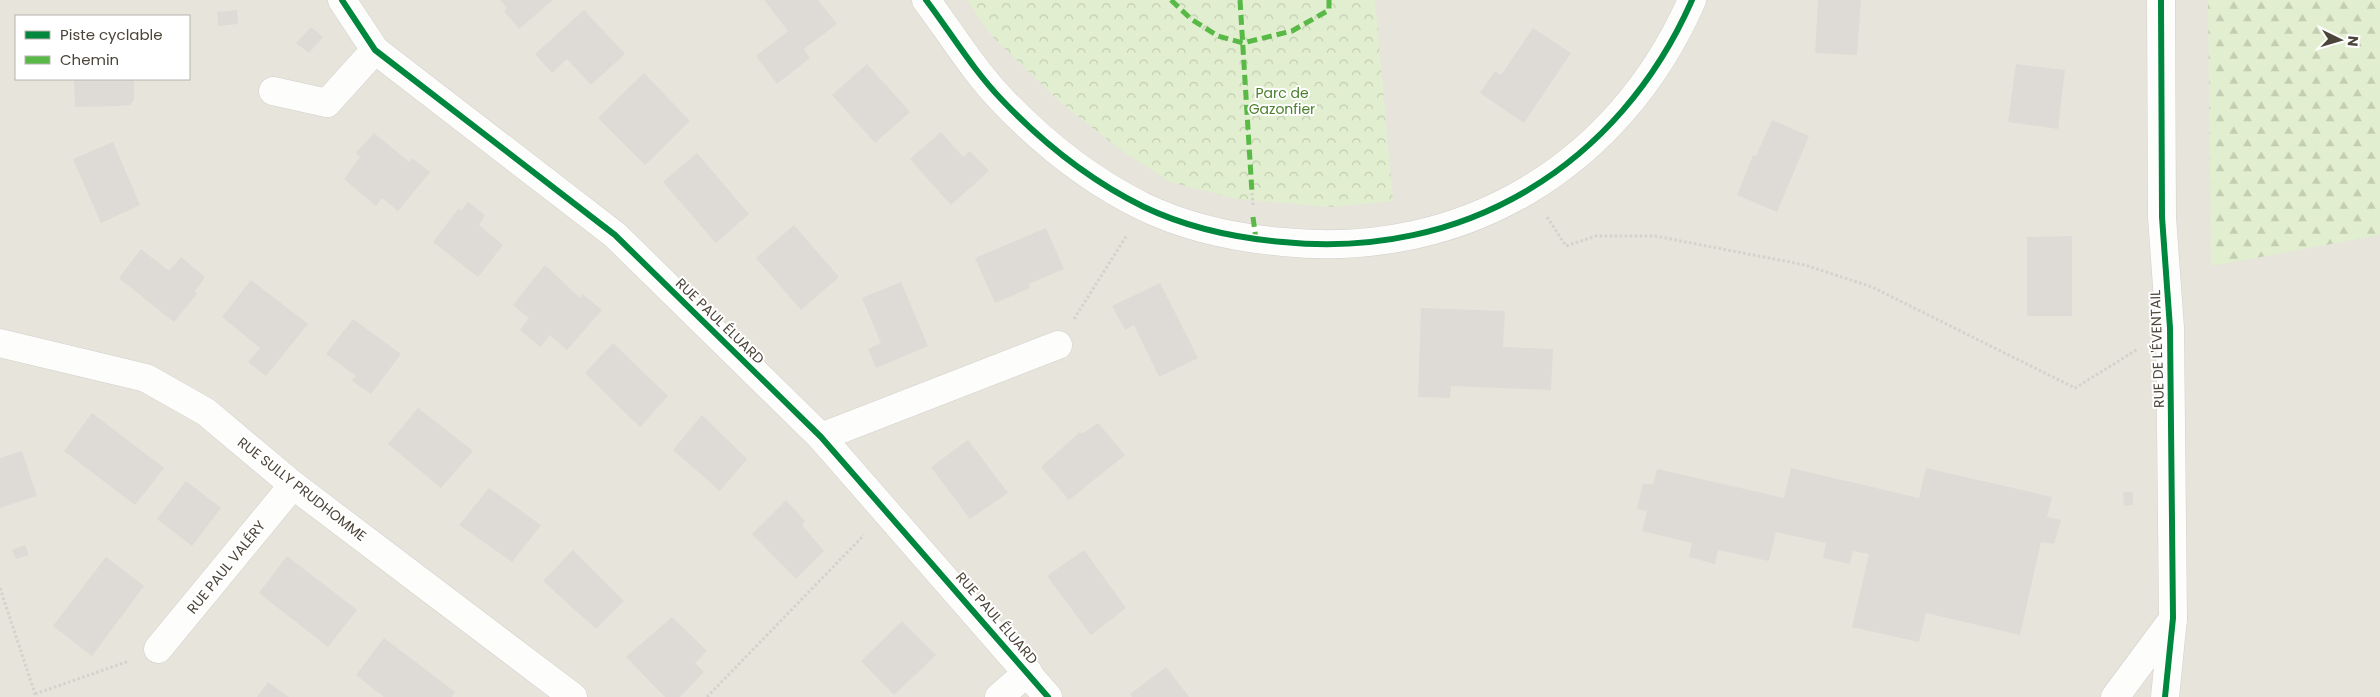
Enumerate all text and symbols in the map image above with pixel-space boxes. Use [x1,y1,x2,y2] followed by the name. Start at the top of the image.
[15,15,190,80] legend
[2315,15,2365,65] north arrow
[60,24,163,45] text: Piste cyclable
[2343,35,2363,47] text: N
[60,49,119,70] text: Chemin
[1249,83,1315,119] park label: Parc de Gazonfier
[671,273,769,369] street label: RUE PAUL ÉLUARD
[2145,290,2169,408] street label: RUE DE L'ÉVENTAIL
[233,432,371,546] street label: RUE SULLY PRUDHOMME
[182,516,270,618] street label: RUE PAUL VALÉRY
[951,568,1043,668] street label: RUE PAUL ÉLUARD

